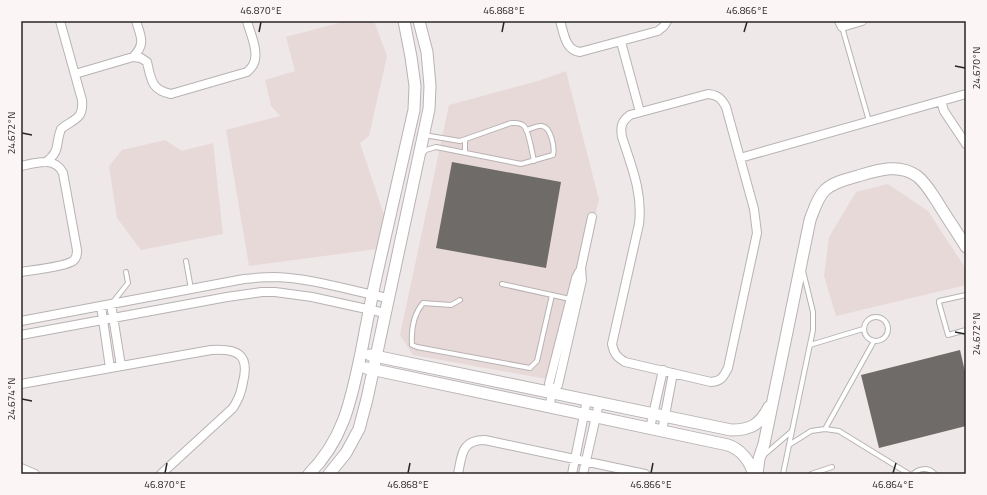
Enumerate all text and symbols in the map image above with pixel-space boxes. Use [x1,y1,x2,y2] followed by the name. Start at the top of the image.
[240,3,282,18] text: 46.870°E
[483,3,525,18] text: 46.868°E
[726,3,768,18] text: 46.866°E
[969,47,984,89] text: 24.670°N
[4,112,19,154] text: 24.672°N
[969,313,984,355] text: 24.672°N
[4,378,19,420] text: 24.674°N
[144,477,186,492] text: 46.870°E
[387,477,429,492] text: 46.868°E
[630,477,672,492] text: 46.866°E
[872,477,914,492] text: 46.864°E

